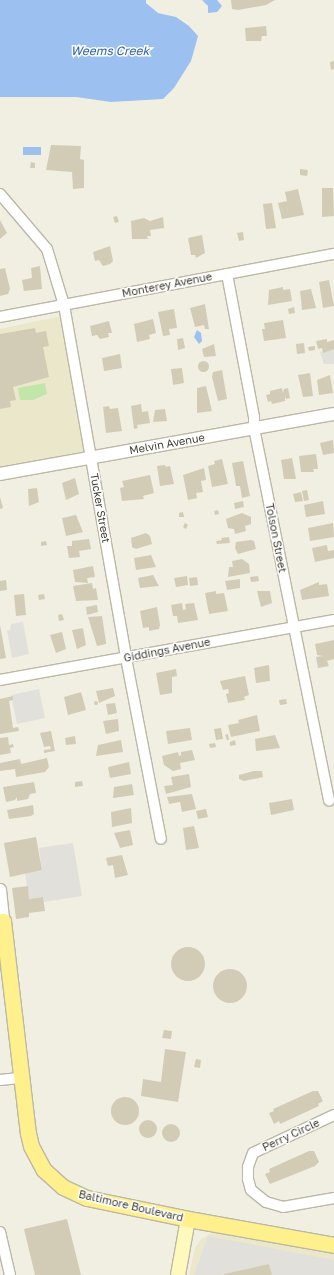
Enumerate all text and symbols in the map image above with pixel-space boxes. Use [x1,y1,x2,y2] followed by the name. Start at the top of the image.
[71,44,149,58] water label: Weems Creek
[121,270,213,300] street label: Monterey Avenue
[128,431,206,457] street label: Melvin Avenue
[87,472,113,544] street label: Tucker Street
[263,502,289,574] street label: Tolson Street
[122,635,212,665] street label: Giddings Avenue
[260,1116,322,1154] street label: Perry Circle
[77,1188,185,1224] street label: Baltimore Boulevard

